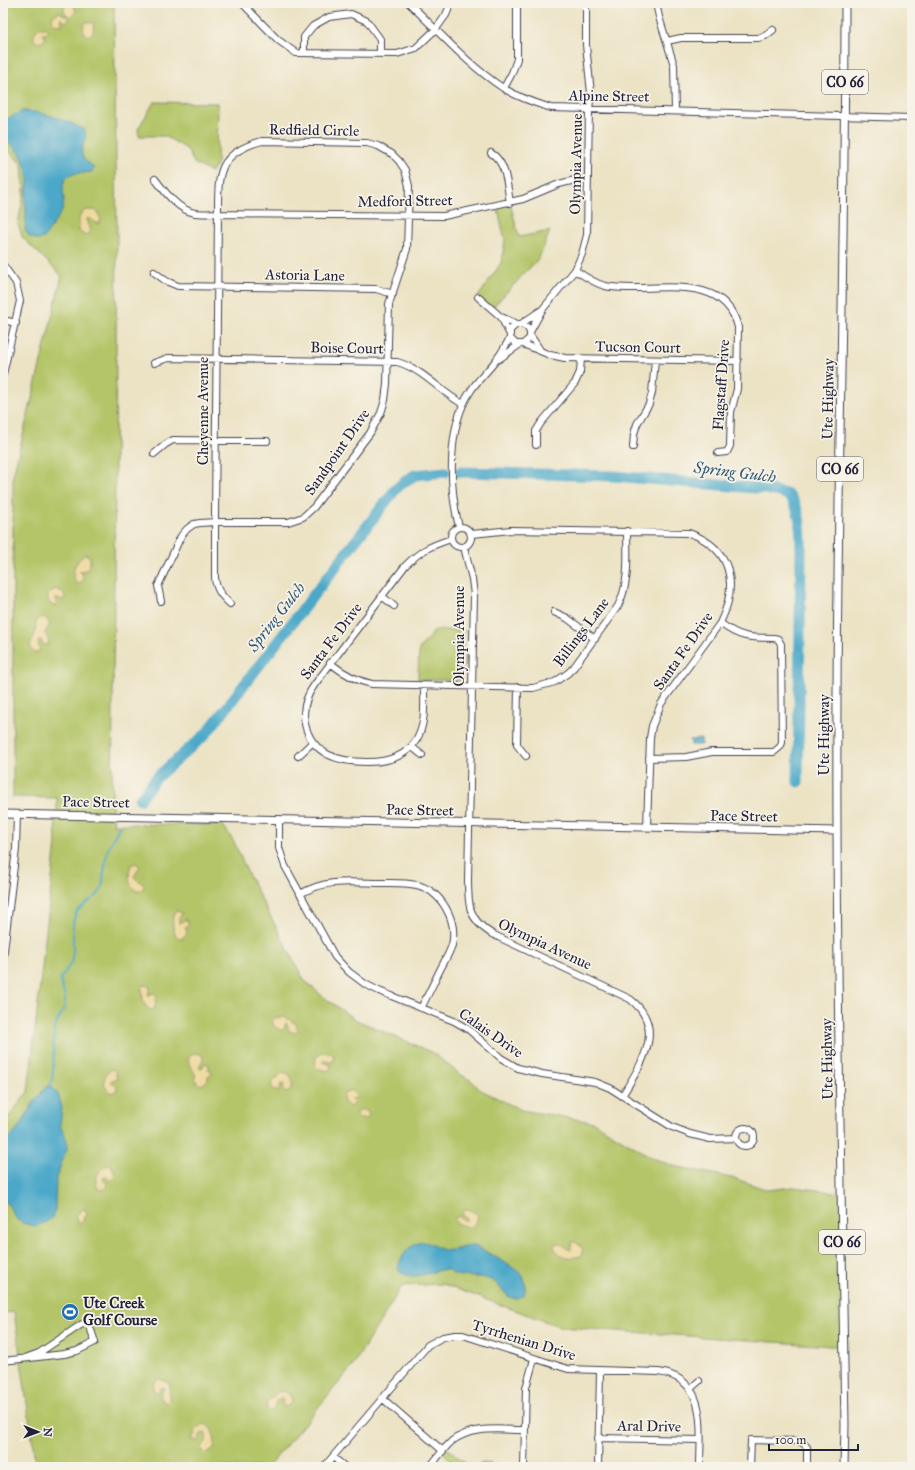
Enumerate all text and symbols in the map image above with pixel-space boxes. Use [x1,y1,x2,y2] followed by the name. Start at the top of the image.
[822,70,868,94] road number: CO 66
[568,86,650,106] street label: Alpine Street
[566,113,586,215] street label: Olympia Avenue
[269,120,359,140] street label: Redfield Circle
[357,191,453,211] street label: Medford Street
[264,265,345,285] street label: Astoria Lane
[595,337,682,357] street label: Tucson Court
[310,338,385,358] street label: Boise Court
[709,339,733,431] street label: Flagstaff Drive
[194,357,212,465] street label: Cheyenne Avenue
[818,357,838,440] street label: Ute Highway
[301,405,373,499] street label: Sandpoint Drive
[692,457,777,487] water label: Spring Gulch
[817,457,863,481] road number: CO 66
[242,578,310,657] water label: Spring Gulch
[450,585,468,687] street label: Olympia Avenue
[549,594,613,670] street label: Billings Lane
[296,599,366,683] street label: Santa Fe Drive
[649,608,717,694] street label: Santa Fe Drive
[815,693,833,776] street label: Ute Highway
[62,792,131,812] street label: Pace Street
[386,800,455,820] street label: Pace Street
[710,806,779,826] street label: Pace Street
[495,914,595,974] street label: Olympia Avenue
[455,1004,527,1062] street label: Calais Drive
[817,1017,837,1100] street label: Ute Highway
[819,1230,865,1254] road number: CO 66
[83,1294,158,1329] place label: Ute Creek Golf Course
[60,1302,80,1322] sports icon: Ute Creek Golf Course
[470,1316,578,1364] street label: Tyrrhenian Drive
[18,1412,58,1452] north arrow
[616,1416,681,1436] street label: Aral Drive
[769,1426,858,1452] scale bar
[41,1427,54,1438] text: N
[775,1433,806,1447] text: 100 m

